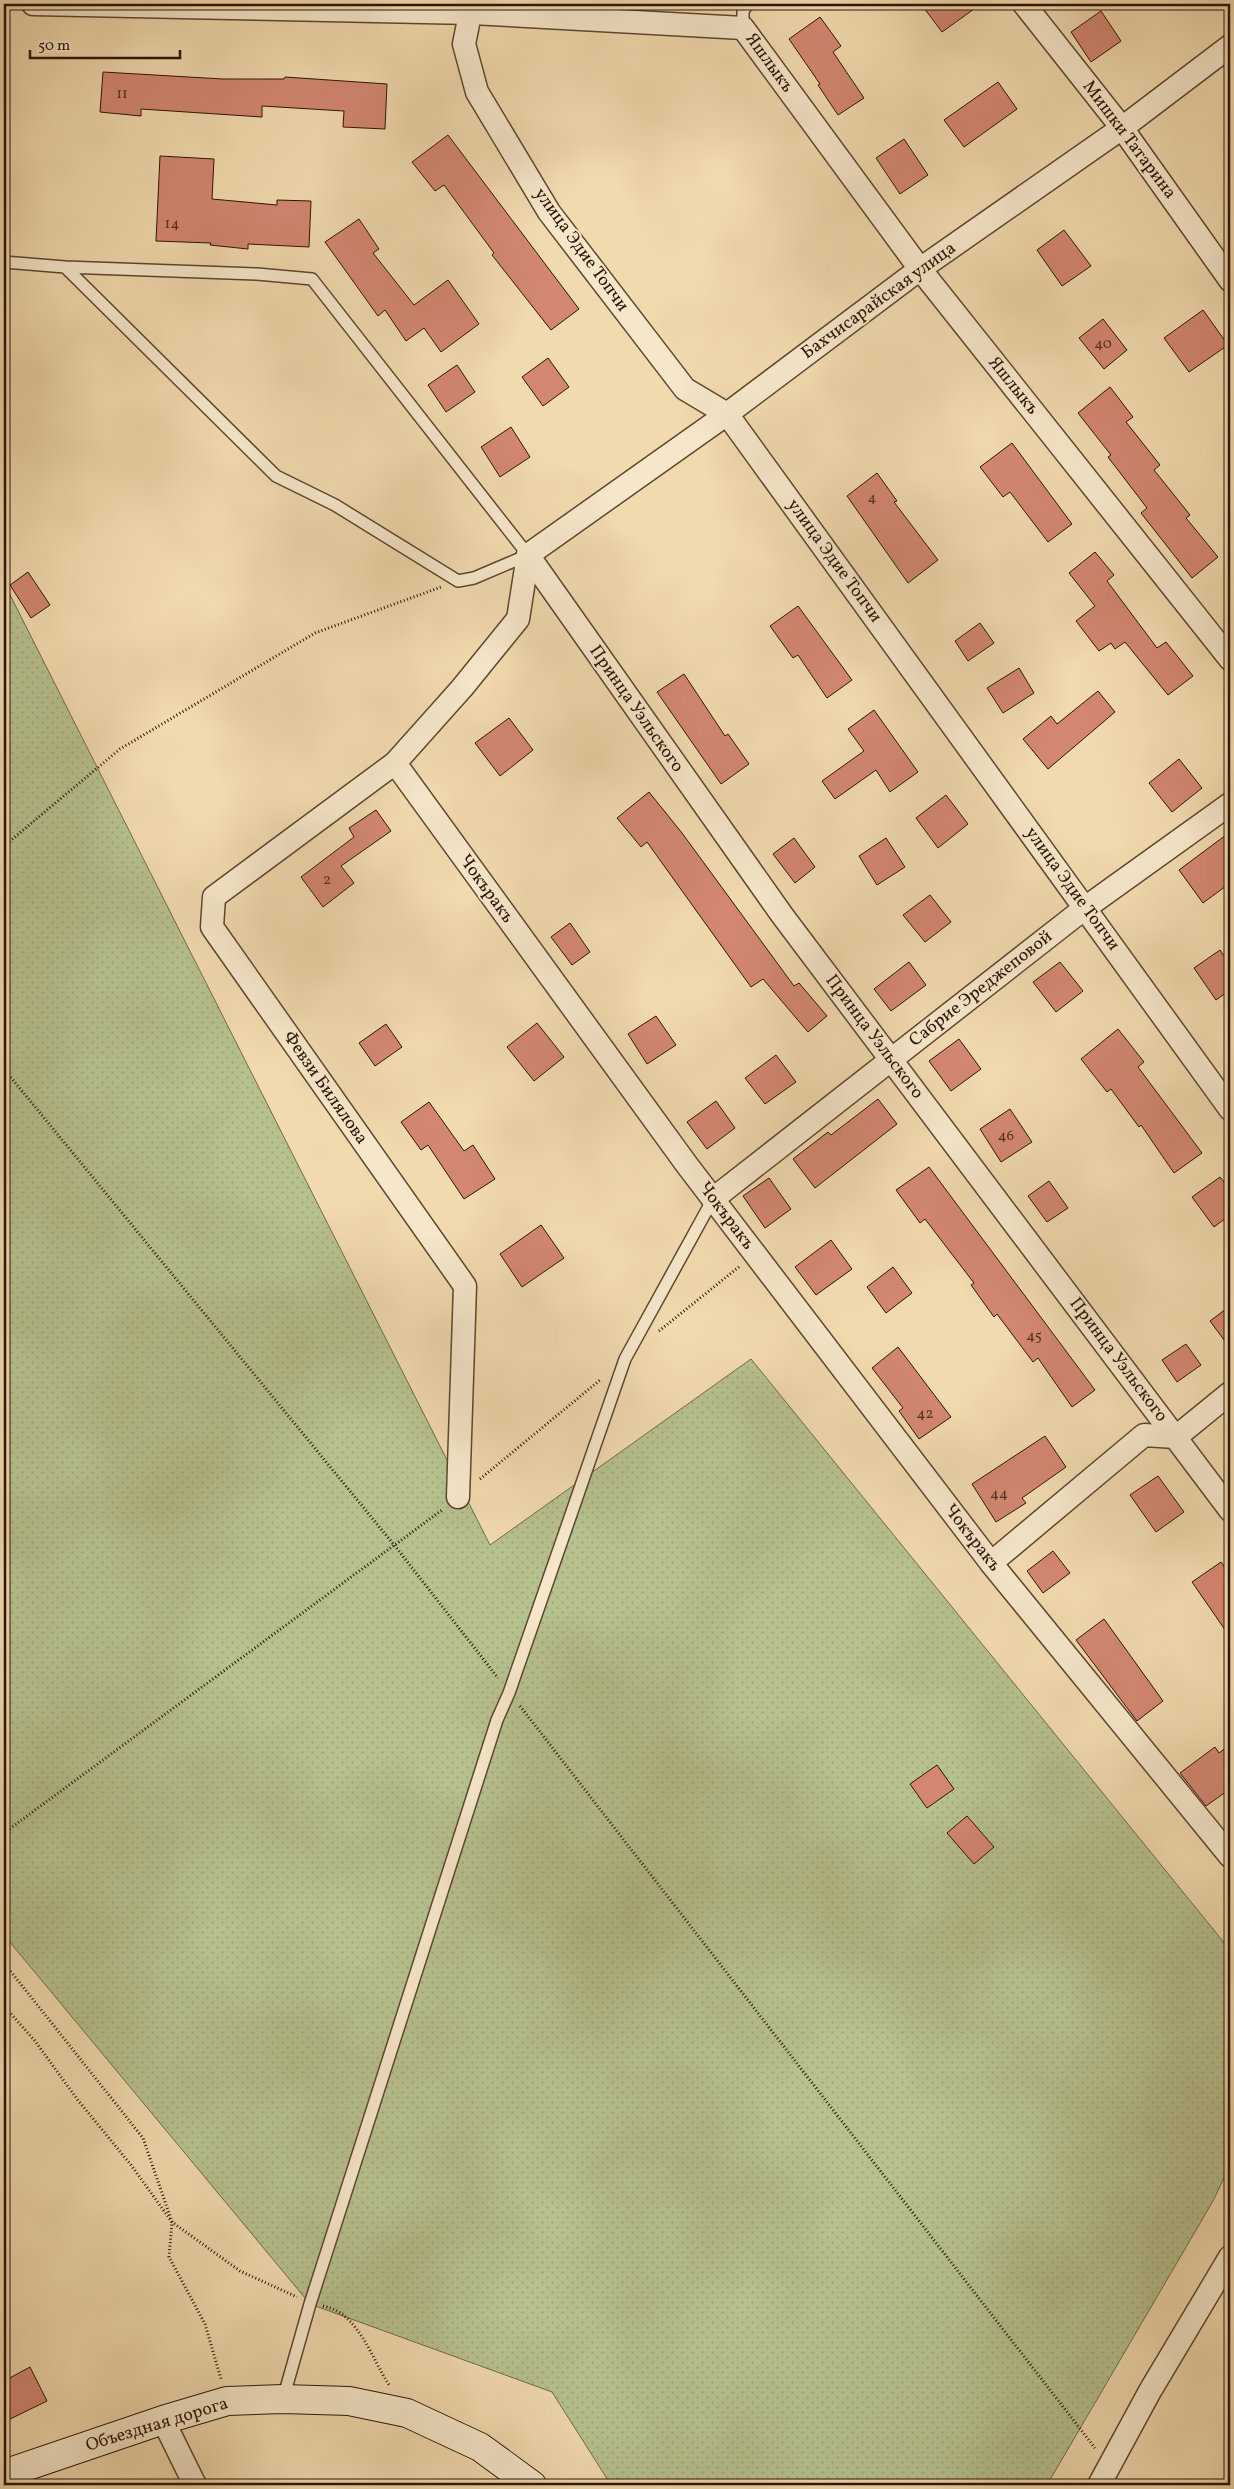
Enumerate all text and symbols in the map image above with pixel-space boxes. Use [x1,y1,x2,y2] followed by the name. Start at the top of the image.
[30,28,180,60] scale bar
[739,28,799,98] street label: Яшлыкъ
[38,36,70,57] text: 50 m
[1076,76,1182,204] street label: Мишки Татарина
[116,84,128,105] house number: 11
[528,183,634,317] street label: улица Эдие Топчи
[165,214,179,235] house number: 14
[796,236,962,366] street label: Бахчисарайская улица
[1094,334,1112,355] house number: 40
[982,352,1044,420] street label: Яшлыкъ
[868,488,877,509] house number: 4
[781,494,887,628] street label: улица Эдие Топчи
[583,640,689,778] street label: Принца Уэльского
[1019,822,1125,956] street label: улица Эдие Топчи
[453,849,519,929] street label: Чокъракъ
[323,870,331,891] house number: 2
[904,925,1058,1053] street label: Сабрие Эреджеповой
[819,969,929,1105] street label: Принца Уэльского
[277,1026,373,1150] street label: Февзи Билялова
[998,1126,1014,1147] house number: 46
[692,1177,760,1255] street label: Чокъракъ
[1063,1292,1173,1428] street label: Принца Уэльского
[1026,1326,1042,1347] house number: 45
[916,1404,934,1425] house number: 42
[990,1484,1008,1505] house number: 44
[938,1499,1006,1577] street label: Чокъракъ
[83,2391,231,2459] street label: Объездная дорога

